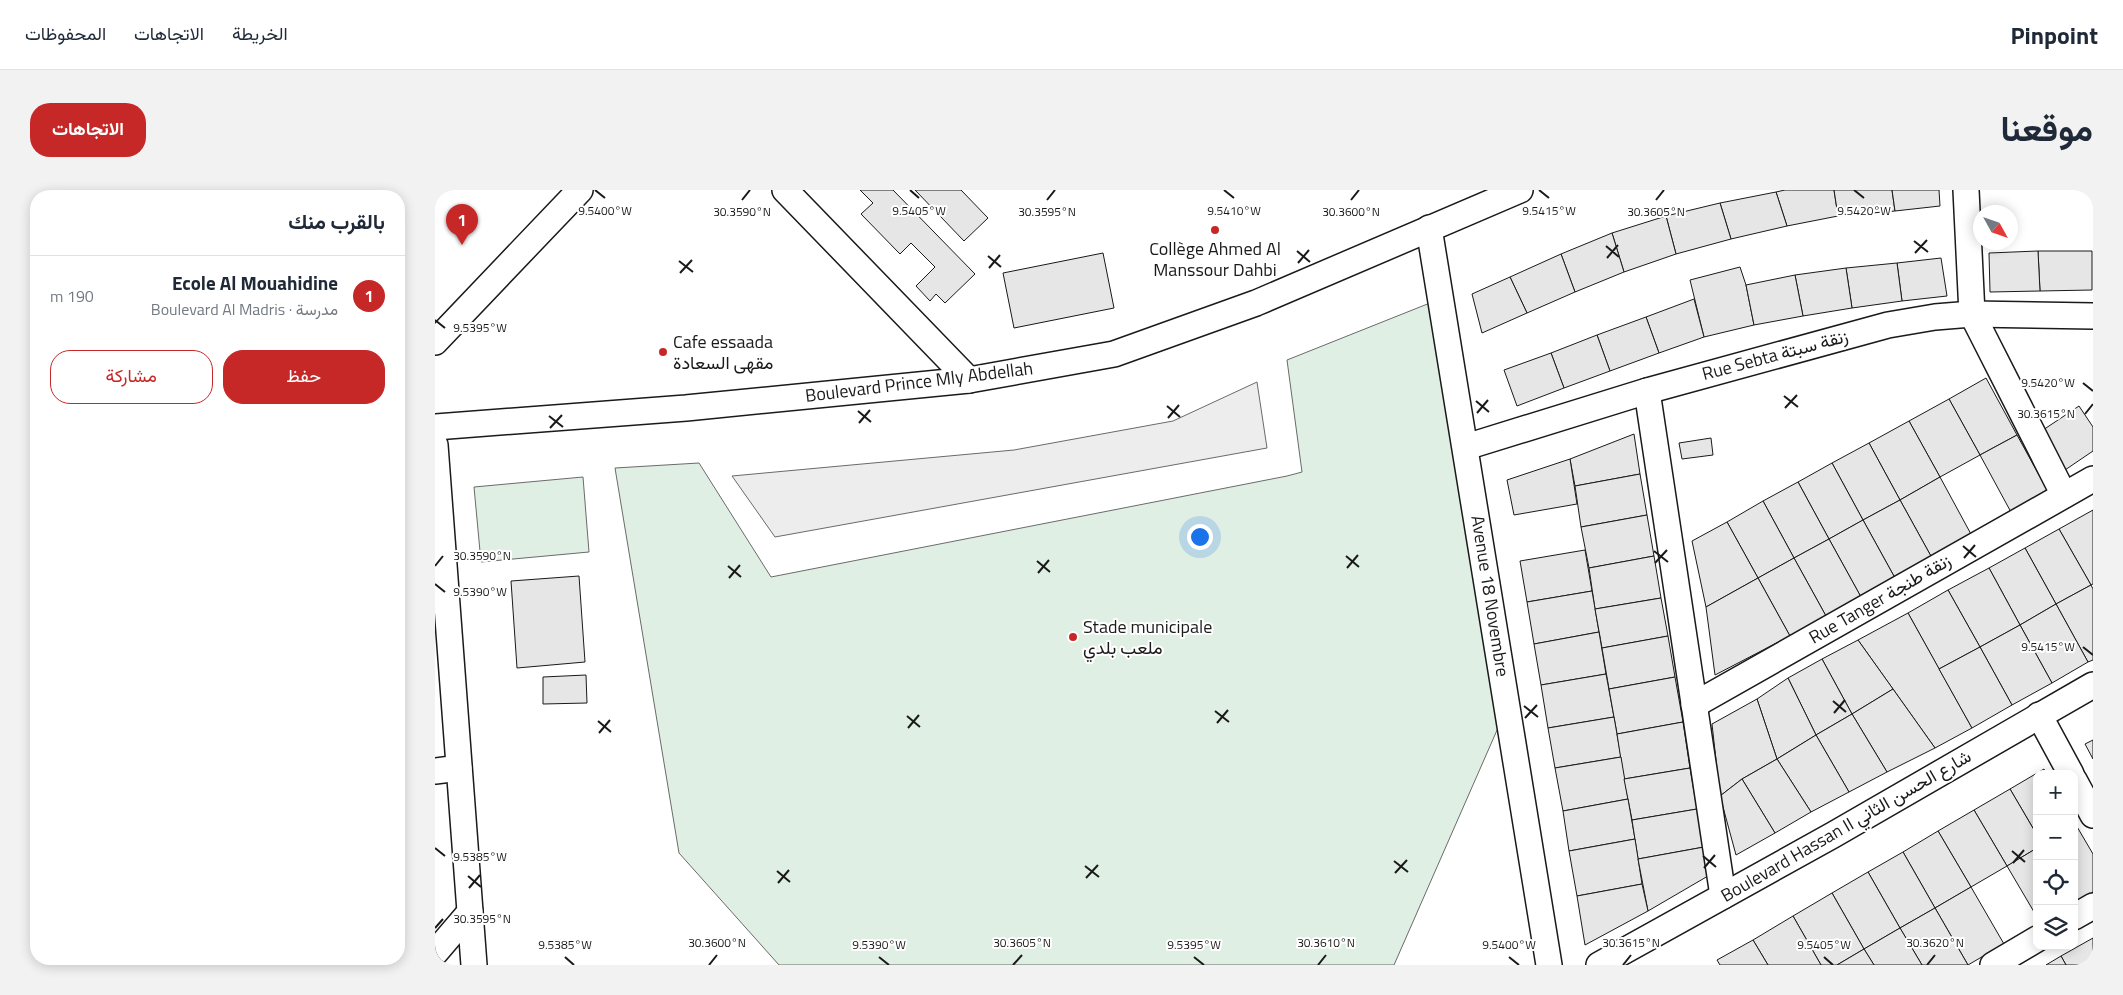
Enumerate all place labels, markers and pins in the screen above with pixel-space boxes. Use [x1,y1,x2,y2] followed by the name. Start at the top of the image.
[446,204,478,245] pin: 1
[1209,224,1221,236] marker: Collège Ahmed Al Manssour Dahbi
[1149,235,1281,283] place label: Collège Ahmed Al Manssour Dahbi
[673,328,773,376] place label: Cafe essaada مقهى السعادة
[657,346,669,358] marker: Cafe essaada مقهى السعادة
[1083,613,1212,663] place label: Stade municipale ملعب بلدي
[1067,631,1079,643] marker: Stade municipale ملعب بلدي

